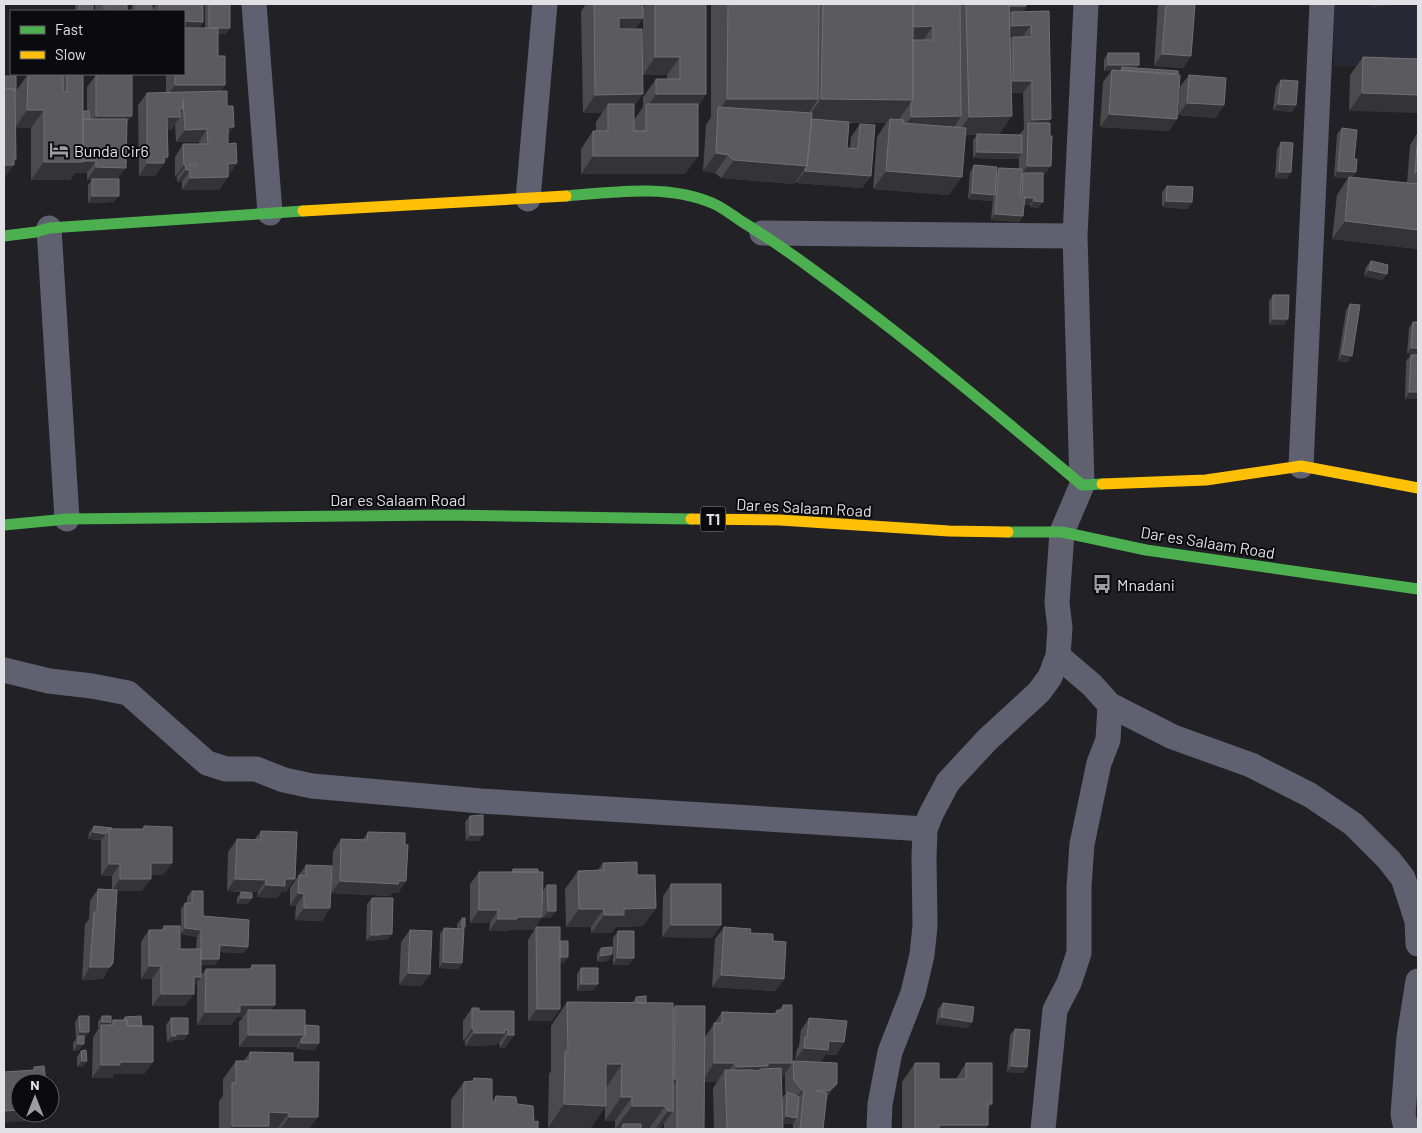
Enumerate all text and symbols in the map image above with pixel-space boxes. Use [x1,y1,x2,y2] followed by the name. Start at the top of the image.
[10,10,185,75] legend
[55,20,83,38] text: Fast
[55,45,86,63] text: Slow
[48,139,70,161] hotel icon: Bunda Cir6
[74,141,149,160] place label: Bunda Cir6
[330,490,466,509] street label: Dar es Salaam Road
[736,494,872,520] street label: Dar es Salaam Road
[700,506,726,532] road number: T1
[1140,522,1276,562] street label: Dar es Salaam Road
[1091,573,1113,595] bus stop icon: Mnadani
[1117,575,1175,594] place label: Mnadani
[10,1073,60,1123] north arrow
[30,1076,40,1093] text: N

